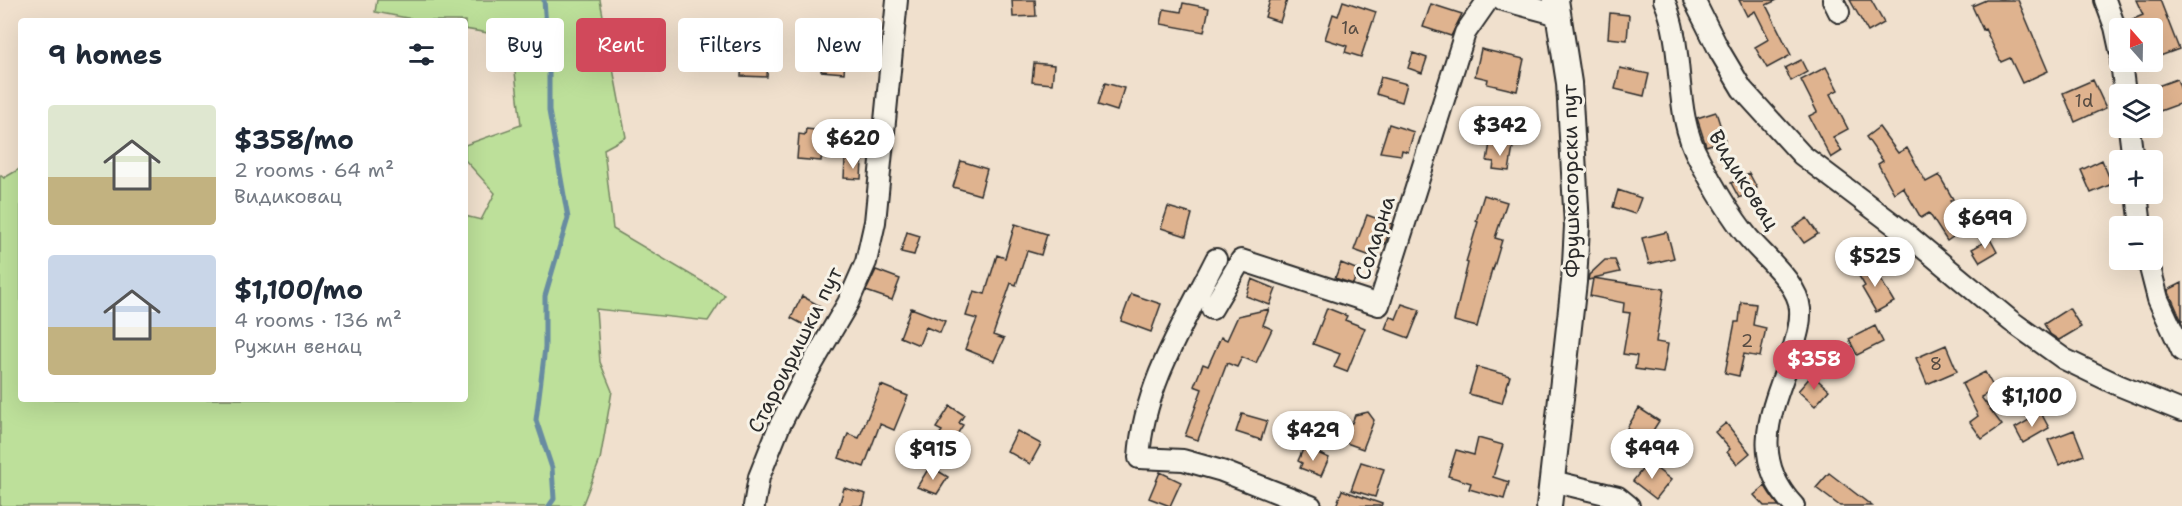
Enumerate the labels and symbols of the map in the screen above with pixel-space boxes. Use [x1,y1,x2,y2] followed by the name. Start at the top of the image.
[1341,16,1359,40] house number: 1a
[2109,18,2163,72] north arrow
[1555,84,1587,278] street label: Фрушкогорски пут
[2075,89,2093,113] house number: 1d
[1464,106,1536,157] pin: $342
[817,119,889,170] pin: $620
[1702,125,1786,235] street label: Видиковац
[1348,192,1402,284] street label: Соларна
[1949,199,2021,250] pin: $699
[1839,237,1911,288] pin: $525
[741,262,849,438] street label: Староиришки пут
[1741,329,1753,353] house number: 2
[1778,340,1850,391] pin: $358
[1930,352,1942,376] house number: 8
[1983,377,2081,428] pin: $1,100
[1277,411,1349,462] pin: $429
[1616,429,1688,480] pin: $494
[897,430,969,481] pin: $915

